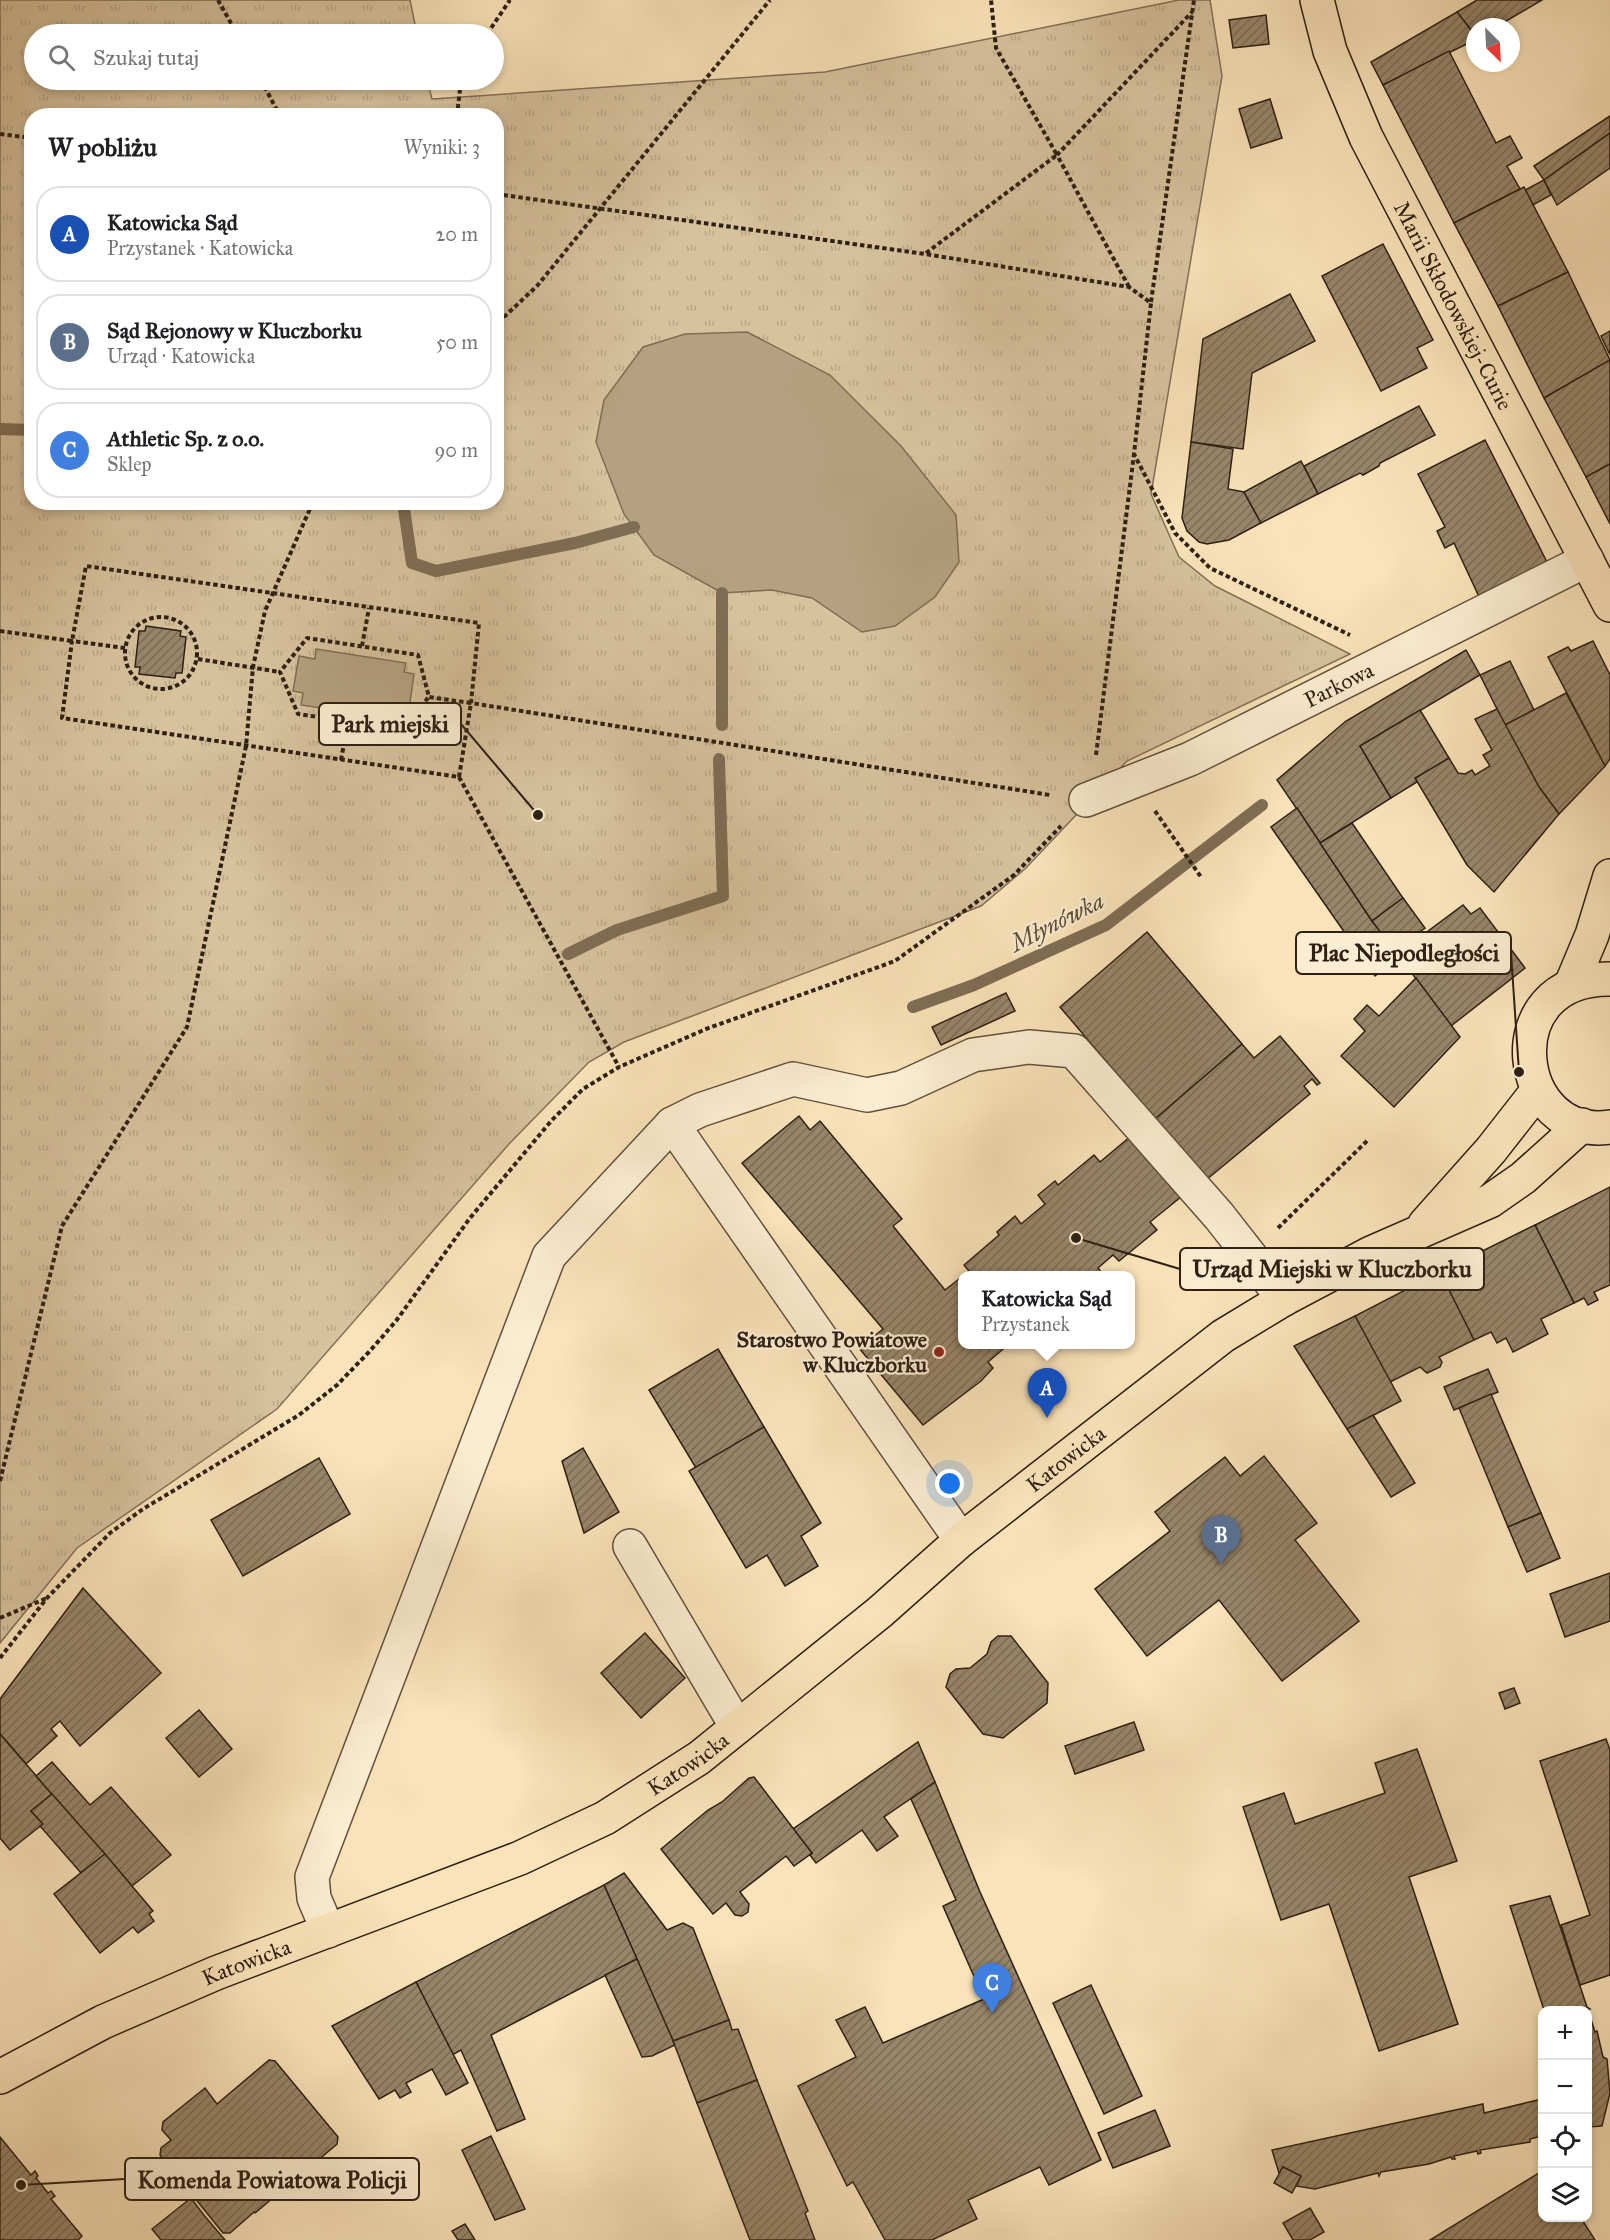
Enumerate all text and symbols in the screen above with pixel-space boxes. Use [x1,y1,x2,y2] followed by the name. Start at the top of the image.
[1466,18,1520,72] north arrow
[24,24,504,90] search box
[45,41,78,74] icon: search
[93,44,199,71] text: Szukaj tutaj
[48,131,157,163] text: W pobliżu
[403,135,480,159] text: Wyniki: 3
[1388,197,1519,415] street label: Marii Skłodowskiej-Curie
[107,209,238,236] text: Katowicka Sąd
[63,222,76,246] text: A
[435,222,478,246] text: 20 m
[107,236,293,260] text: Przystanek · Katowicka
[107,317,362,344] text: Sąd Rejonowy w Kluczborku
[63,330,76,354] text: B
[436,330,478,354] text: 50 m
[107,344,255,368] text: Urząd · Katowicka
[107,425,264,452] text: Athletic Sp. z o.o.
[63,438,76,462] text: C
[435,438,478,462] text: 90 m
[107,452,151,476] text: Sklep
[1299,655,1379,713] street label: Parkowa
[319,703,461,745] callout: Park miejski
[331,709,449,739] text: Park miejski
[1003,886,1109,959] water label: Młynówka
[1296,932,1511,974] callout: Plac Niepodległości
[1309,938,1500,968] text: Plac Niepodległości
[1180,1248,1484,1290] callout: Urząd Miejski w Kluczborku
[1192,1254,1472,1284] text: Urząd Miejski w Kluczborku
[958,1271,1135,1349] popup
[981,1285,1112,1312] text: Katowicka Sąd
[981,1312,1070,1336] text: Przystanek
[736,1326,927,1378] place label: Starostwo Powiatowe w Kluczborku
[932,1345,946,1359] marker: Starostwo Powiatowe w Kluczborku
[1028,1368,1066,1418] pin: A
[1021,1419,1111,1498] street label: Katowicka
[935,1469,964,1498] your location
[1202,1516,1240,1565] pin: B
[642,1726,735,1801] street label: Katowicka
[197,1932,295,1991] street label: Katowicka
[972,1964,1012,2013] pin: C
[1538,2006,1592,2222] map controls
[1538,2006,1592,2060] button: +
[1538,2060,1592,2114] button: −
[1538,2114,1592,2168] button: locate
[125,2158,419,2200] callout: Komenda Powiatowa Policji
[137,2165,407,2195] text: Komenda Powiatowa Policji
[1538,2168,1592,2222] button: layers

